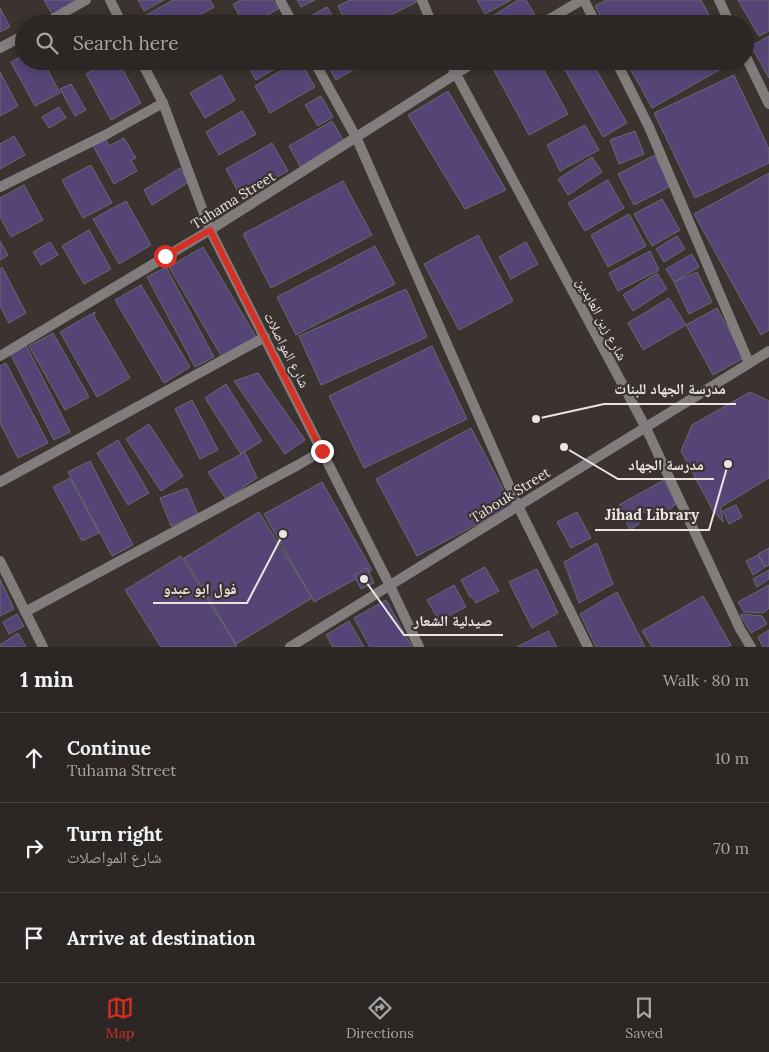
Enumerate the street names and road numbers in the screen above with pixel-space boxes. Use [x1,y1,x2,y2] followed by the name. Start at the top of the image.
[188,167,279,233] street label: Tuhama Street
[572,274,631,364] street label: شارع زين العابدين
[259,309,314,391] street label: شارع المواصلات
[466,463,554,527] street label: Tabouk Street

